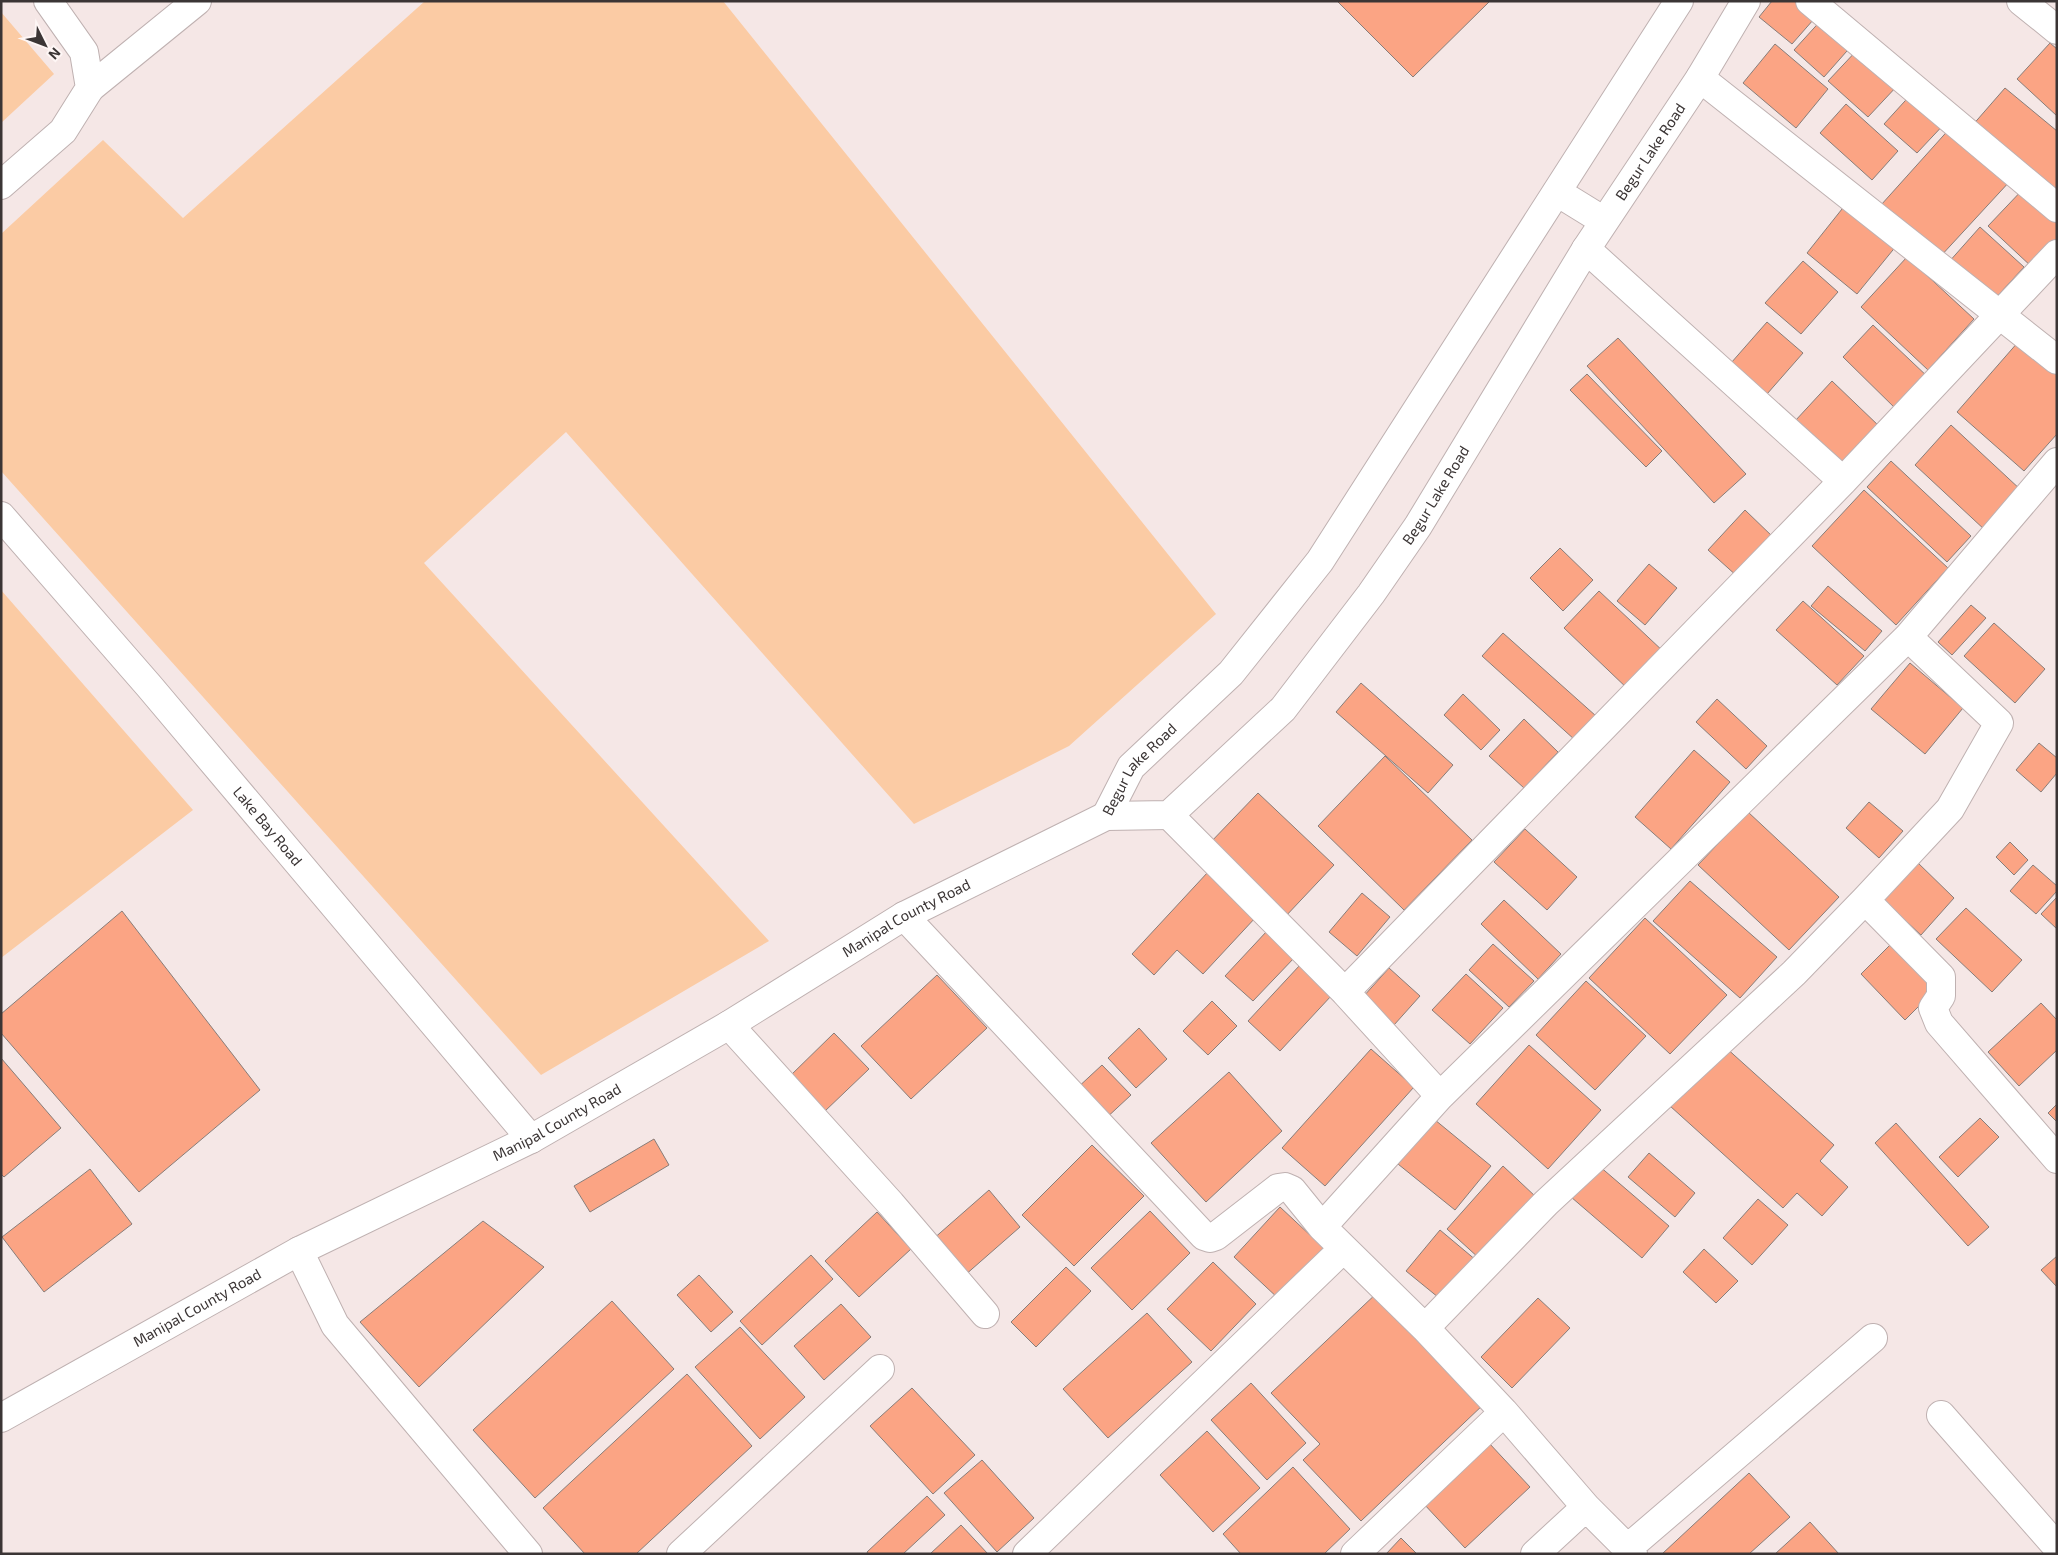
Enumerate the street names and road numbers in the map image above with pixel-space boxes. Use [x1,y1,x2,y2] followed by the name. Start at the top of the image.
[1611,99,1689,203] street label: Begur Lake Road
[1398,442,1473,548] street label: Begur Lake Road
[1098,719,1180,818] street label: Begur Lake Road
[230,782,307,869] street label: Lake Bay Road
[839,875,973,960] street label: Manipal County Road
[490,1079,624,1164] street label: Manipal County Road
[130,1264,264,1350] street label: Manipal County Road

